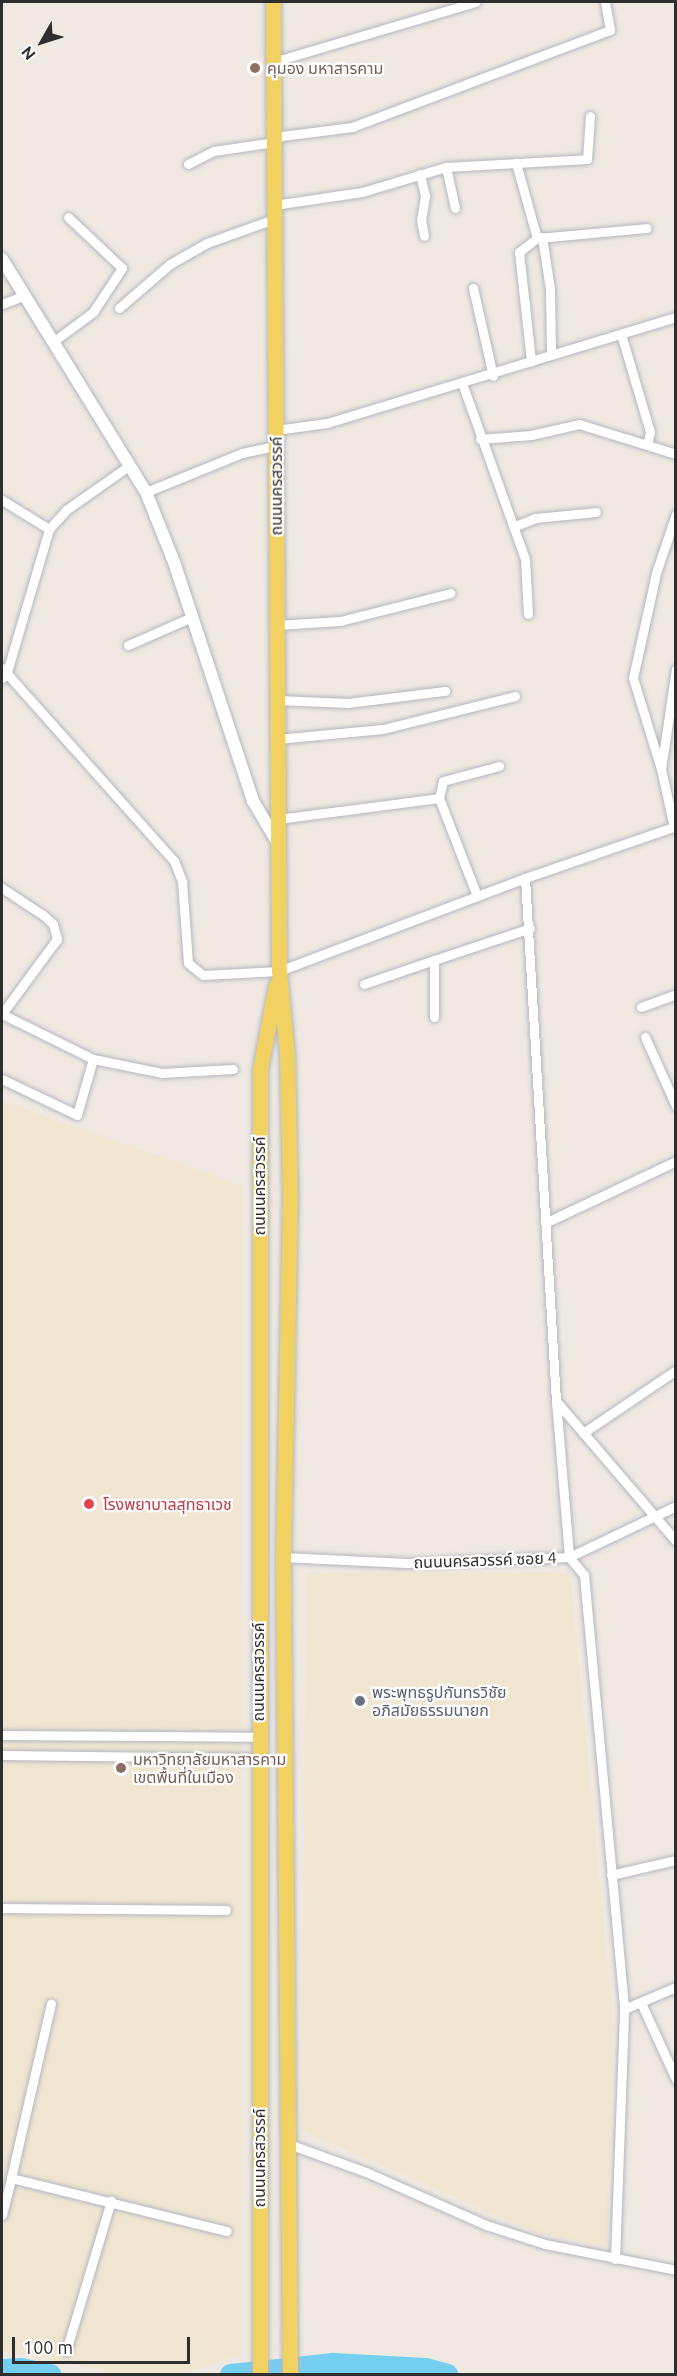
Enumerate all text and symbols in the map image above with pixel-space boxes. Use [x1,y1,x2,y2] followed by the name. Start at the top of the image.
[12,12,72,72] north arrow
[17,43,39,64] text: N
[267,58,383,78] place label: คุมอง มหาสารคาม
[248,61,262,75] marker: คุมอง มหาสารคาม
[266,436,286,536] street label: ถนนนครสวรรค์
[249,1136,269,1236] street label: ถนนนครสวรรค์
[103,1494,232,1514] place label: โรงพยาบาลสุทธาเวช
[80,1495,98,1513] marker: โรงพยาบาลสุทธาเวช
[413,1548,557,1572] street label: ถนนนครสวรรค์ ซอย 4
[248,1622,268,1722] street label: ถนนนครสวรรค์
[372,1682,507,1720] place label: พระพุทธรูปกันทรวิชัย อภิสมัยธรรมนายก
[353,1694,367,1708] marker: พระพุทธรูปกันทรวิชัย อภิสมัยธรรมนายก
[133,1749,286,1787] place label: มหาวิทยาลัยมหาสารคาม เขตพื้นที่ในเมือง
[114,1761,128,1775] marker: มหาวิทยาลัยมหาสารคาม เขตพื้นที่ในเมือง
[249,2108,269,2208] street label: ถนนนครสวรรค์
[15,2325,194,2363] scale bar
[23,2337,73,2357] text: 100 m

